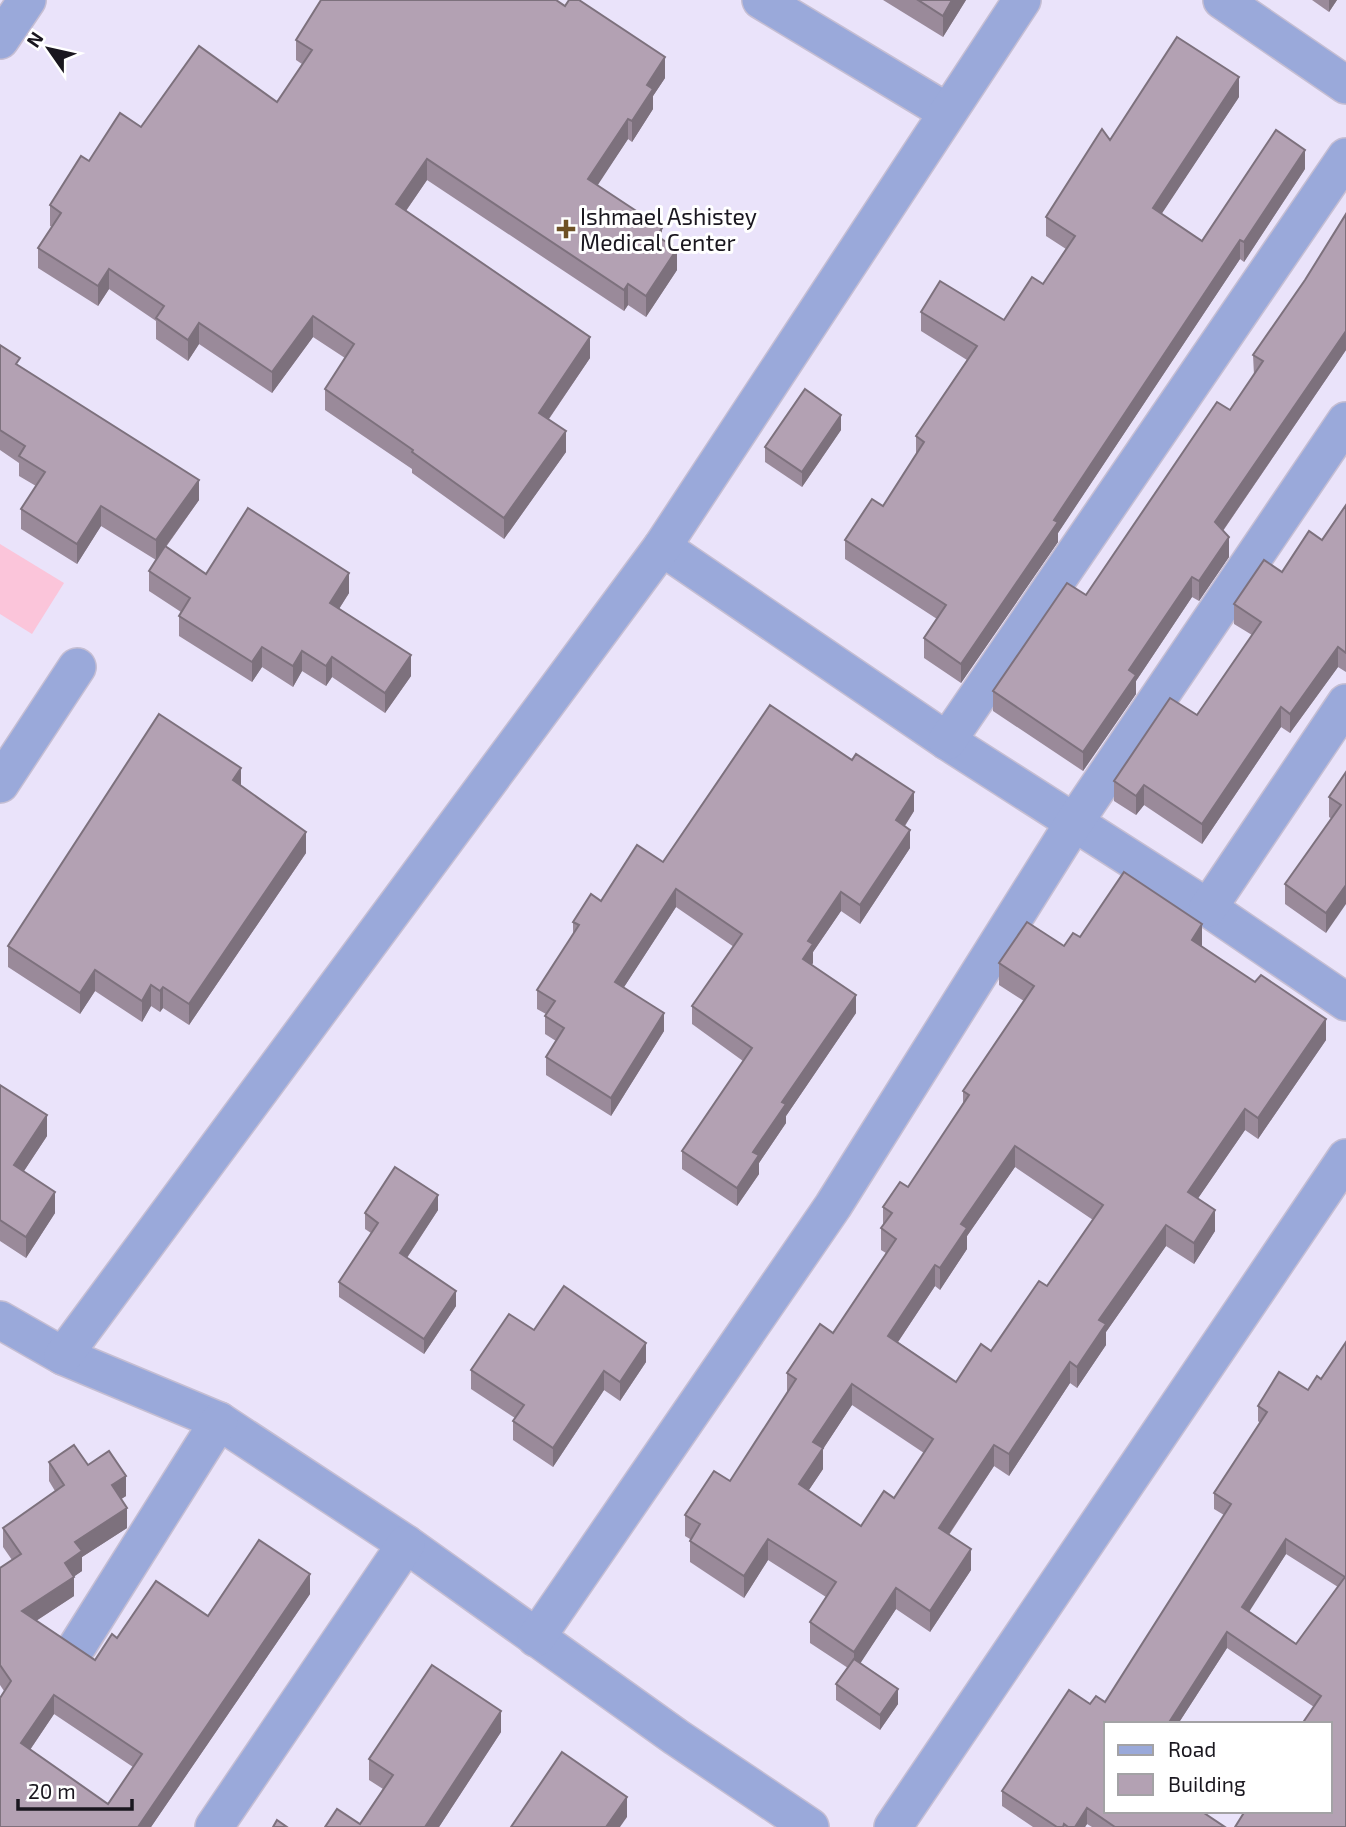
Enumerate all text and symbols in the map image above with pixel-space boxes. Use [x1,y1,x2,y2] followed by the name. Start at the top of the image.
[14,14,84,84] north arrow
[21,27,48,51] text: N
[580,202,757,256] place label: Ishmael Ashistey Medical Center
[558,221,574,237] marker: Ishmael Ashistey Medical Center
[1104,1722,1332,1813] legend
[1168,1736,1216,1761] text: Road
[18,1768,131,1812] scale bar
[1168,1771,1246,1796] text: Building
[28,1778,76,1803] text: 20 m

